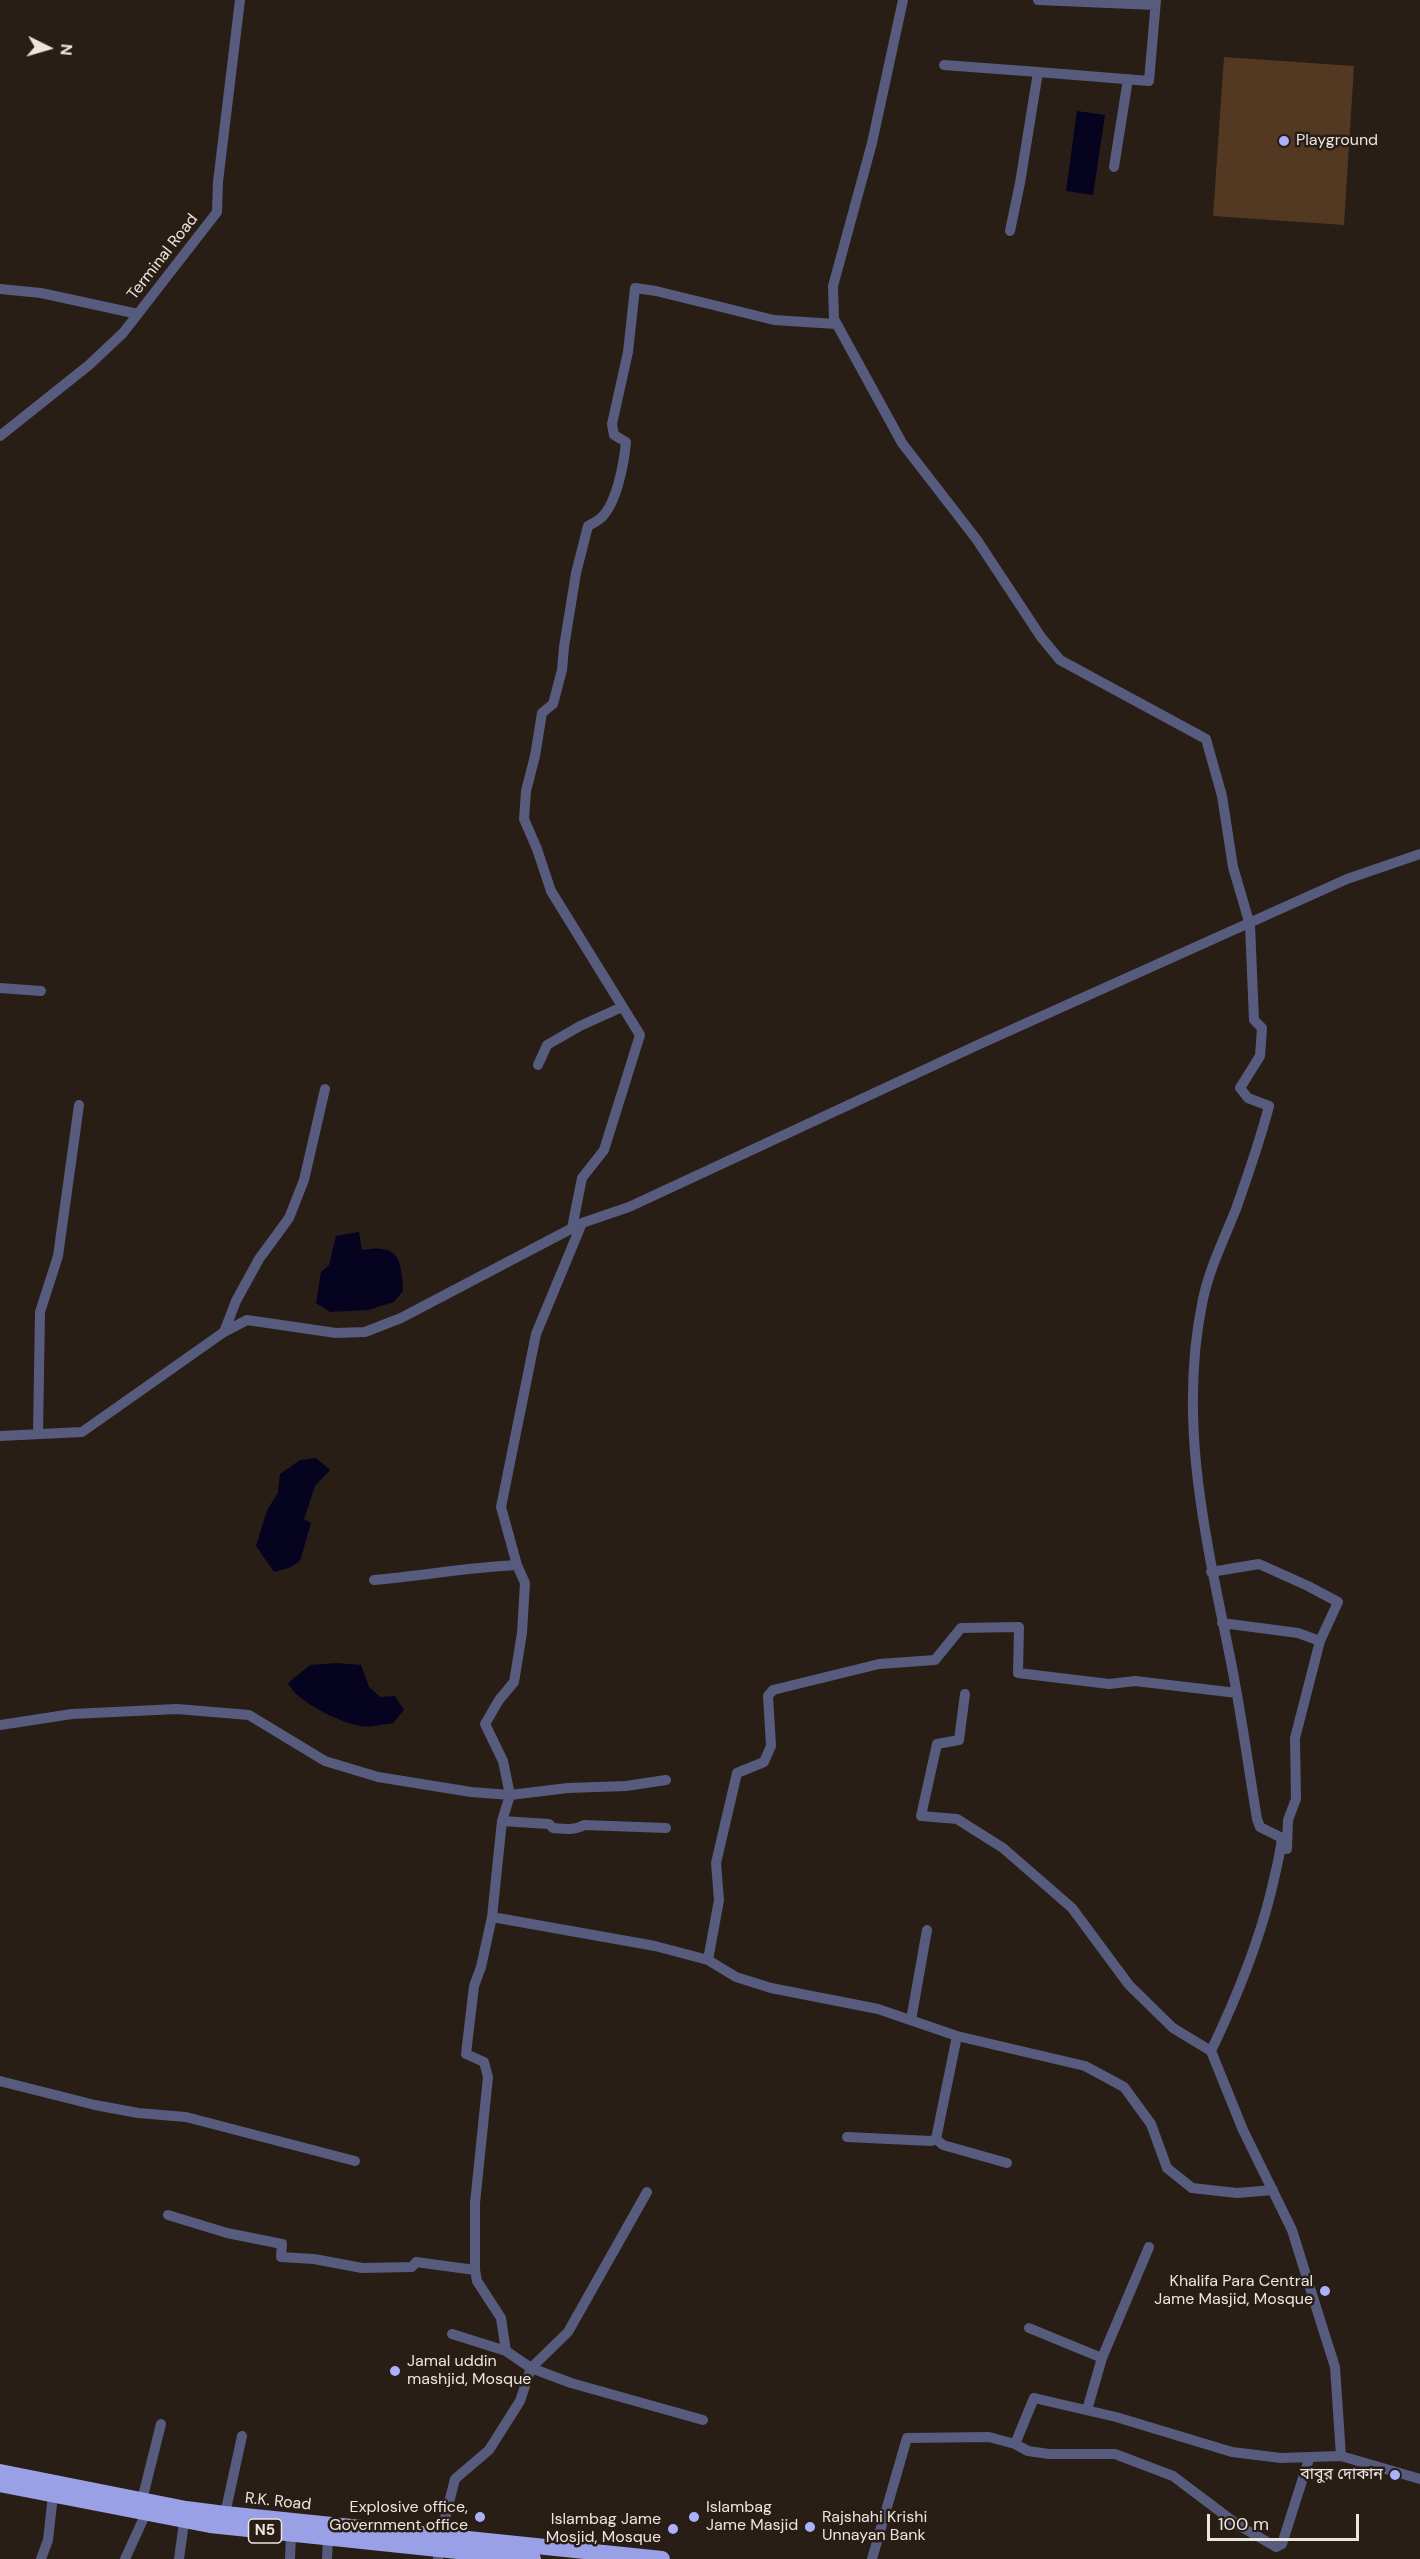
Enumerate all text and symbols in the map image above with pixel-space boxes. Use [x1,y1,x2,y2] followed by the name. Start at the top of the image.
[18,18,78,78] north arrow
[55,43,77,56] text: N
[1296,131,1378,151] place label: Playground
[1277,134,1291,148] marker: Playground
[124,210,202,304] street label: Terminal Road
[1154,2272,1313,2310] place label: Khalifa Para Central Jame Masjid, Mosque
[1318,2284,1332,2298] marker: Khalifa Para Central Jame Masjid, Mosque
[407,2352,531,2390] place label: Jamal uddin mashjid, Mosque
[388,2364,402,2378] marker: Jamal uddin mashjid, Mosque
[1300,2465,1383,2485] place label: বাবুর দোকান
[1388,2468,1402,2482] marker: বাবুর দোকান
[244,2489,312,2515] street label: R.K. Road
[329,2498,468,2536] place label: Explosive office, Government office
[706,2498,798,2536] place label: Islambag Jame Masjid
[1210,2502,1362,2540] scale bar
[822,2508,927,2546] place label: Rajshahi Krishi Unnayan Bank
[473,2510,487,2524] marker: Explosive office, Government office
[546,2510,661,2548] place label: Islambag Jame Mosjid, Mosque
[687,2510,701,2524] marker: Islambag Jame Masjid
[1218,2512,1269,2536] text: 100 m
[248,2519,282,2543] road number: N5
[803,2520,817,2534] marker: Rajshahi Krishi Unnayan Bank
[666,2522,680,2536] marker: Islambag Jame Mosjid, Mosque

